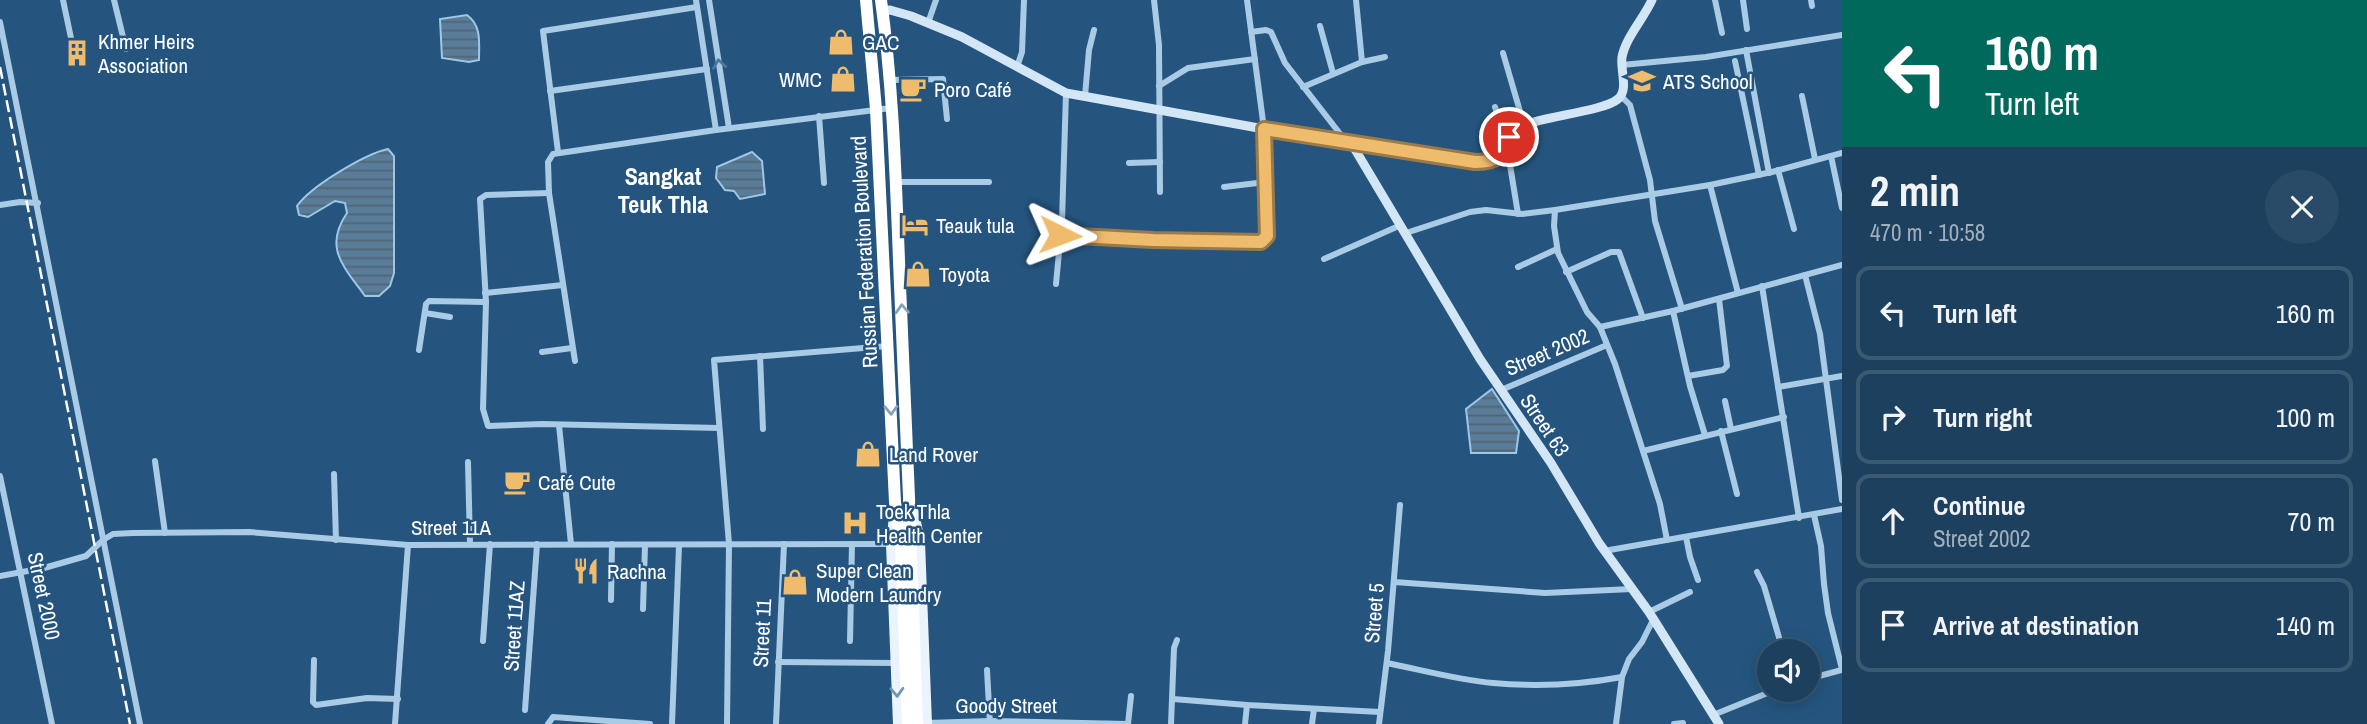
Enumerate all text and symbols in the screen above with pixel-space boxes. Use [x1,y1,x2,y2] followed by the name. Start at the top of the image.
[1985,19,2099,85] text: 160 m
[97,27,195,80] place label: Khmer Heirs Association
[826,27,856,57] shop icon: GAC
[862,28,899,57] place label: GAC
[1870,28,1961,119] icon: left
[62,38,92,68] building icon: Khmer Heirs Association
[712,58,727,70] one-way arrow
[828,64,858,94] shop icon: WMC
[779,65,822,94] place label: WMC
[1627,66,1657,96] school or university icon: ATS School
[1662,67,1753,96] place label: ATS School
[898,74,928,104] cafe icon: Poro Café
[934,75,1012,104] place label: Poro Café
[1985,82,2079,125] text: Turn left
[1479,107,1539,167] pin
[1490,118,1528,156] icon: arrive
[843,135,885,369] street label: Russian Federation Boulevard
[618,160,708,220] district label: Sangkat Teuk Thla
[1870,163,1960,219] text: 2 min
[2265,170,2339,244] button: close
[1023,198,1097,272] position arrow
[900,210,930,240] hotel icon: Teauk tula
[936,211,1015,240] place label: Teauk tula
[1870,217,1985,248] text: 470 m · 10:58
[903,259,933,289] shop icon: Toyota
[939,260,990,289] place label: Toyota
[1874,294,1912,332] icon: left
[1933,296,2017,331] text: Turn left
[2276,296,2335,331] text: 160 m
[894,303,909,314] one-way arrow
[1500,321,1594,383] street label: Street 2002
[1513,388,1577,462] street label: Street 63
[1874,398,1912,436] icon: right
[1933,400,2032,435] text: Turn right
[2276,400,2335,435] text: 100 m
[884,405,899,416] one-way arrow
[853,439,883,469] shop icon: Land Rover
[889,440,978,469] place label: Land Rover
[502,467,532,497] cafe icon: Café Cute
[538,468,616,497] place label: Café Cute
[1933,488,2025,523] text: Continue
[876,497,983,550] place label: Toek Thla Health Center
[1874,502,1912,540] icon: ahead
[2288,504,2335,539] text: 70 m
[840,508,870,538] hospital icon: Toek Thla Health Center
[411,513,492,542] street label: Street 11A
[1933,523,2031,554] text: Street 2002
[21,549,67,643] street label: Street 2000
[571,556,601,586] restaurant icon: Rachna
[816,556,942,609] place label: Super Clean Modern Laundry
[607,557,667,586] place label: Rachna
[780,567,810,597] shop icon: Super Clean Modern Laundry
[496,579,532,672] street label: Street 11AZ
[1357,582,1391,644] street label: Street 5
[746,598,778,668] street label: Street 11
[1874,606,1912,644] icon: arrive
[1933,608,2139,643] text: Arrive at destination
[2276,608,2335,643] text: 140 m
[1757,639,1820,702] map controls
[1757,639,1820,702] button: sound
[889,687,904,698] one-way arrow
[955,691,1057,720] street label: Goody Street

